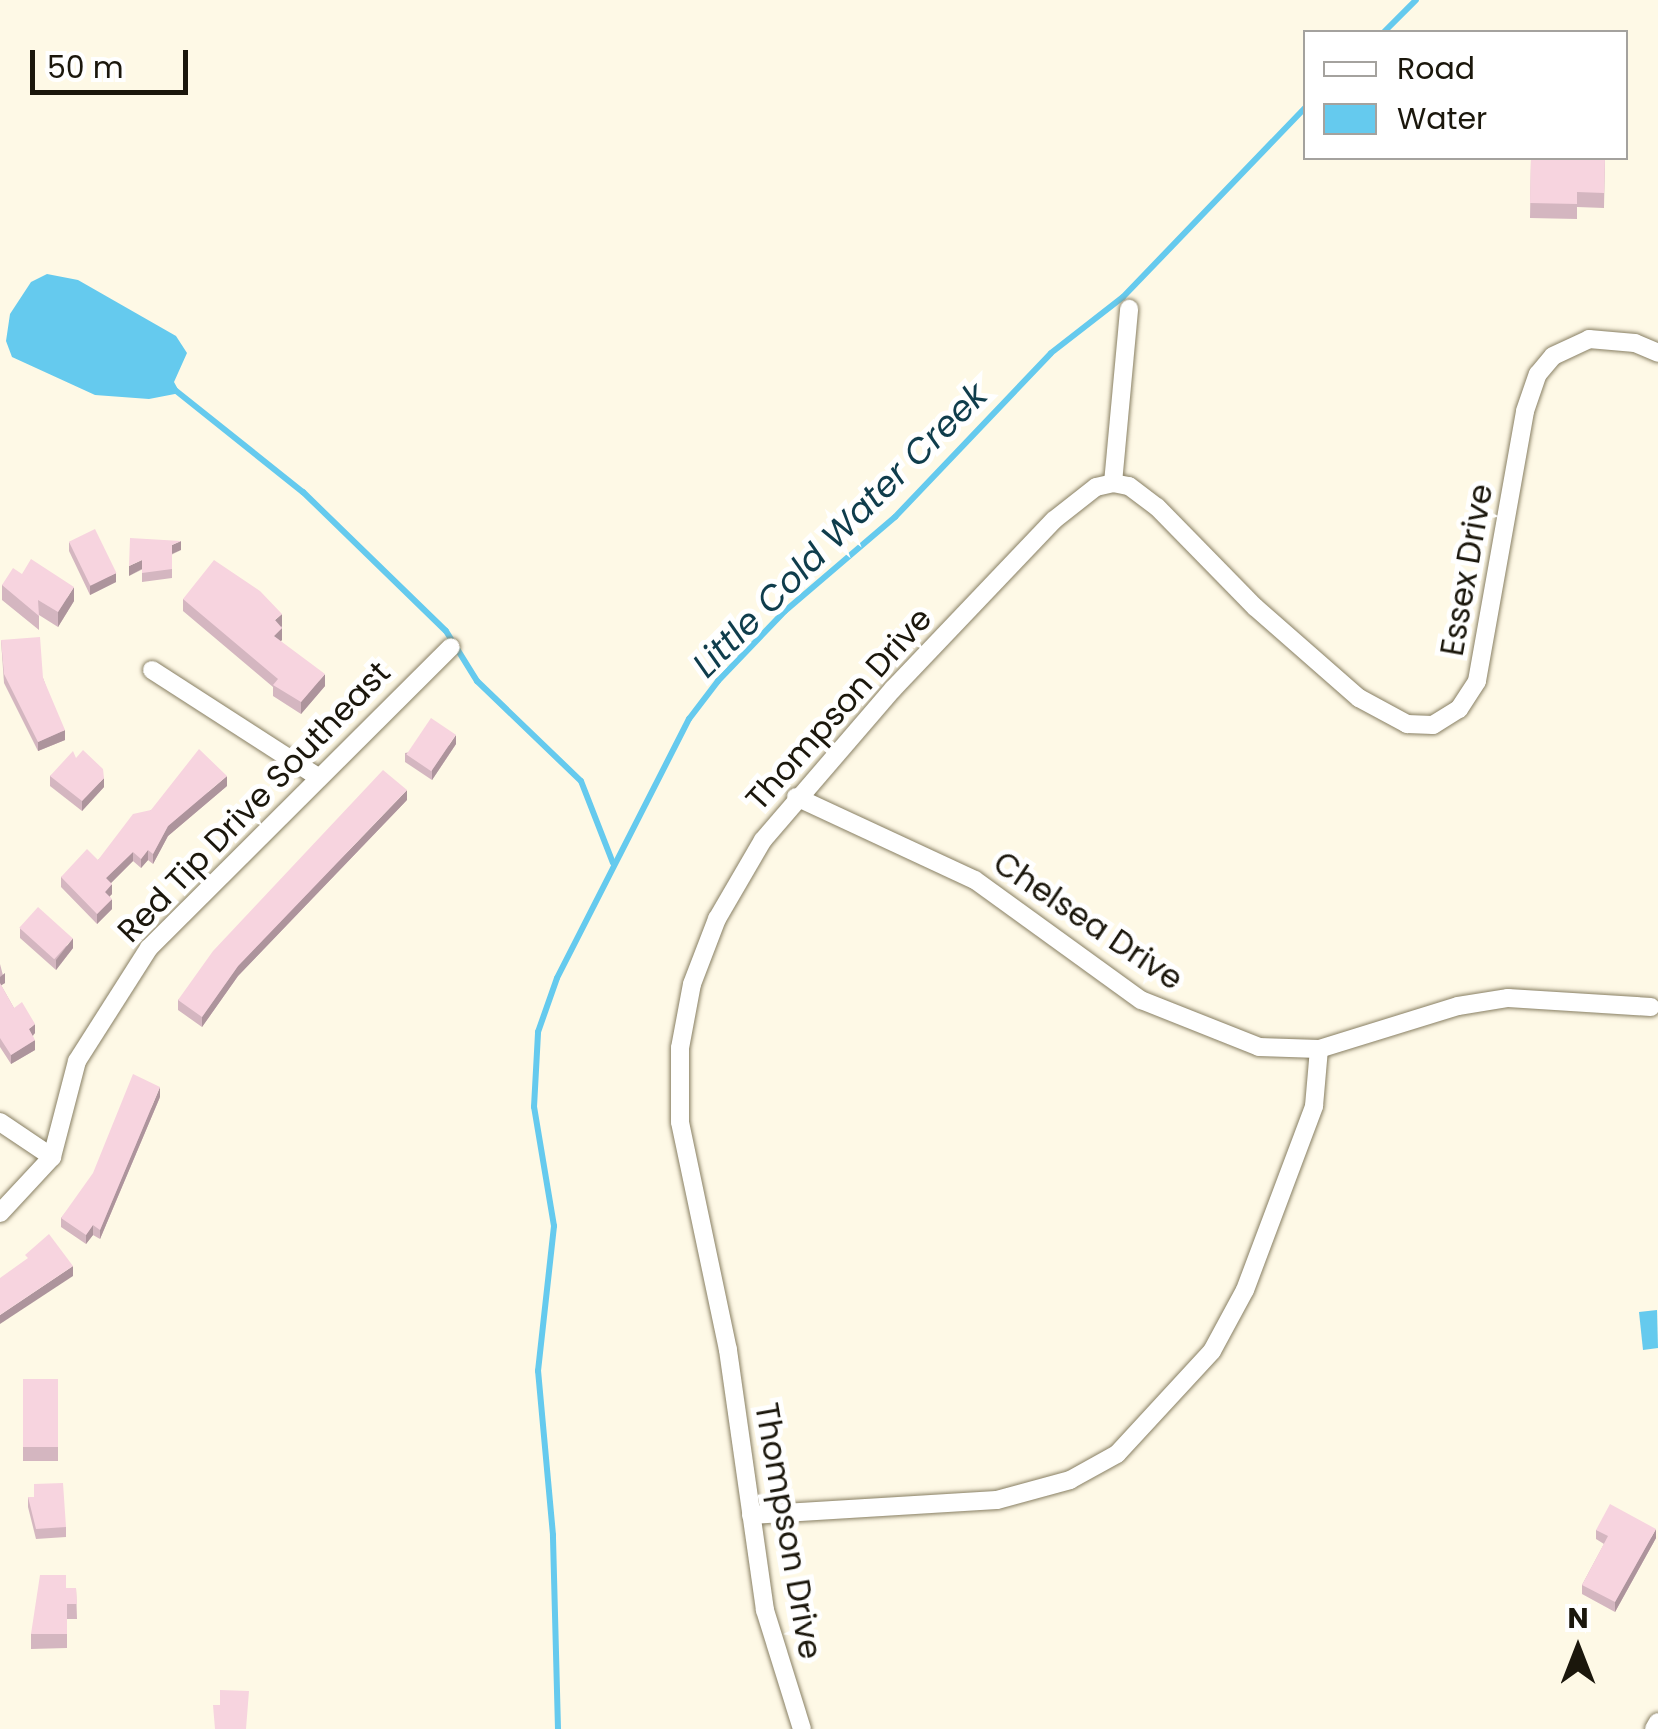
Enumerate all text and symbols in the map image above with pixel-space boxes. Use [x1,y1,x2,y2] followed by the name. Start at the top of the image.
[35,30,192,92] scale bar
[1303,30,1628,160] legend
[47,46,124,89] text: 50 m
[1397,47,1475,90] text: Road
[1397,97,1487,140] text: Water
[684,374,996,686] water label: Little Cold Water Creek
[1433,481,1501,659] street label: Essex Drive
[738,600,940,818] street label: Thompson Drive
[110,654,398,950] street label: Red Tip Drive Southeast
[986,844,1190,998] street label: Chelsea Drive
[747,1400,829,1662] street label: Thompson Drive
[1528,1599,1628,1699] north arrow
[1567,1599,1589,1638] text: N

